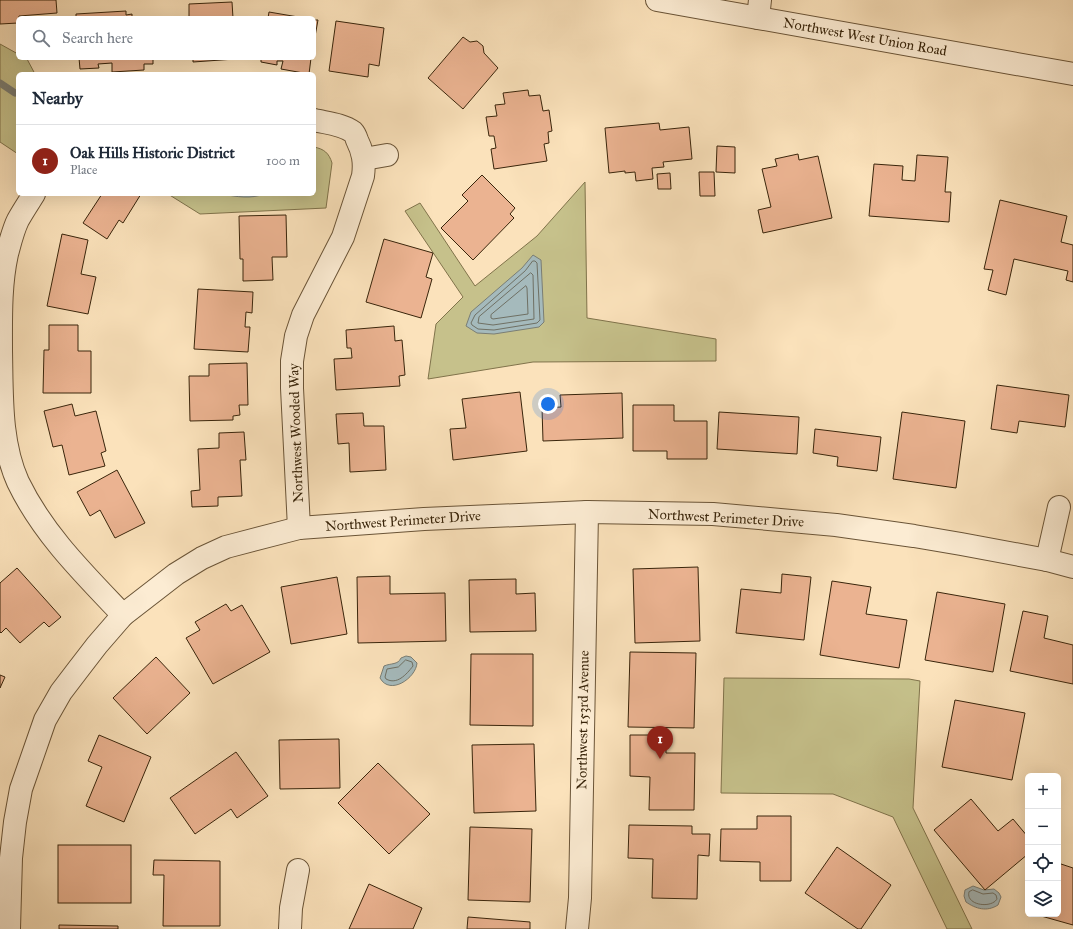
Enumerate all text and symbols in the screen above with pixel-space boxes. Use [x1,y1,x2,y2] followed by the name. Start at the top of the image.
[782,14,948,60] street label: Northwest West Union Road
[16,16,316,60] search box
[30,27,52,49] icon: search
[62,29,133,47] text: Search here
[32,88,83,109] text: Nearby
[70,144,235,162] text: Oak Hills Historic District
[42,153,48,169] text: 1
[266,153,300,169] text: 100 m
[70,162,97,178] text: Place
[285,363,307,503] street label: Northwest Wooded Way
[538,394,558,414] your location
[648,505,805,531] street label: Northwest Perimeter Drive
[325,507,482,535] street label: Northwest Perimeter Drive
[573,650,593,790] street label: Northwest 153rd Avenue
[647,726,673,759] pin: 1
[1025,773,1061,917] map controls
[1025,773,1061,809] button: +
[1025,809,1061,845] button: −
[1025,845,1061,881] button: locate
[1025,881,1061,917] button: layers

